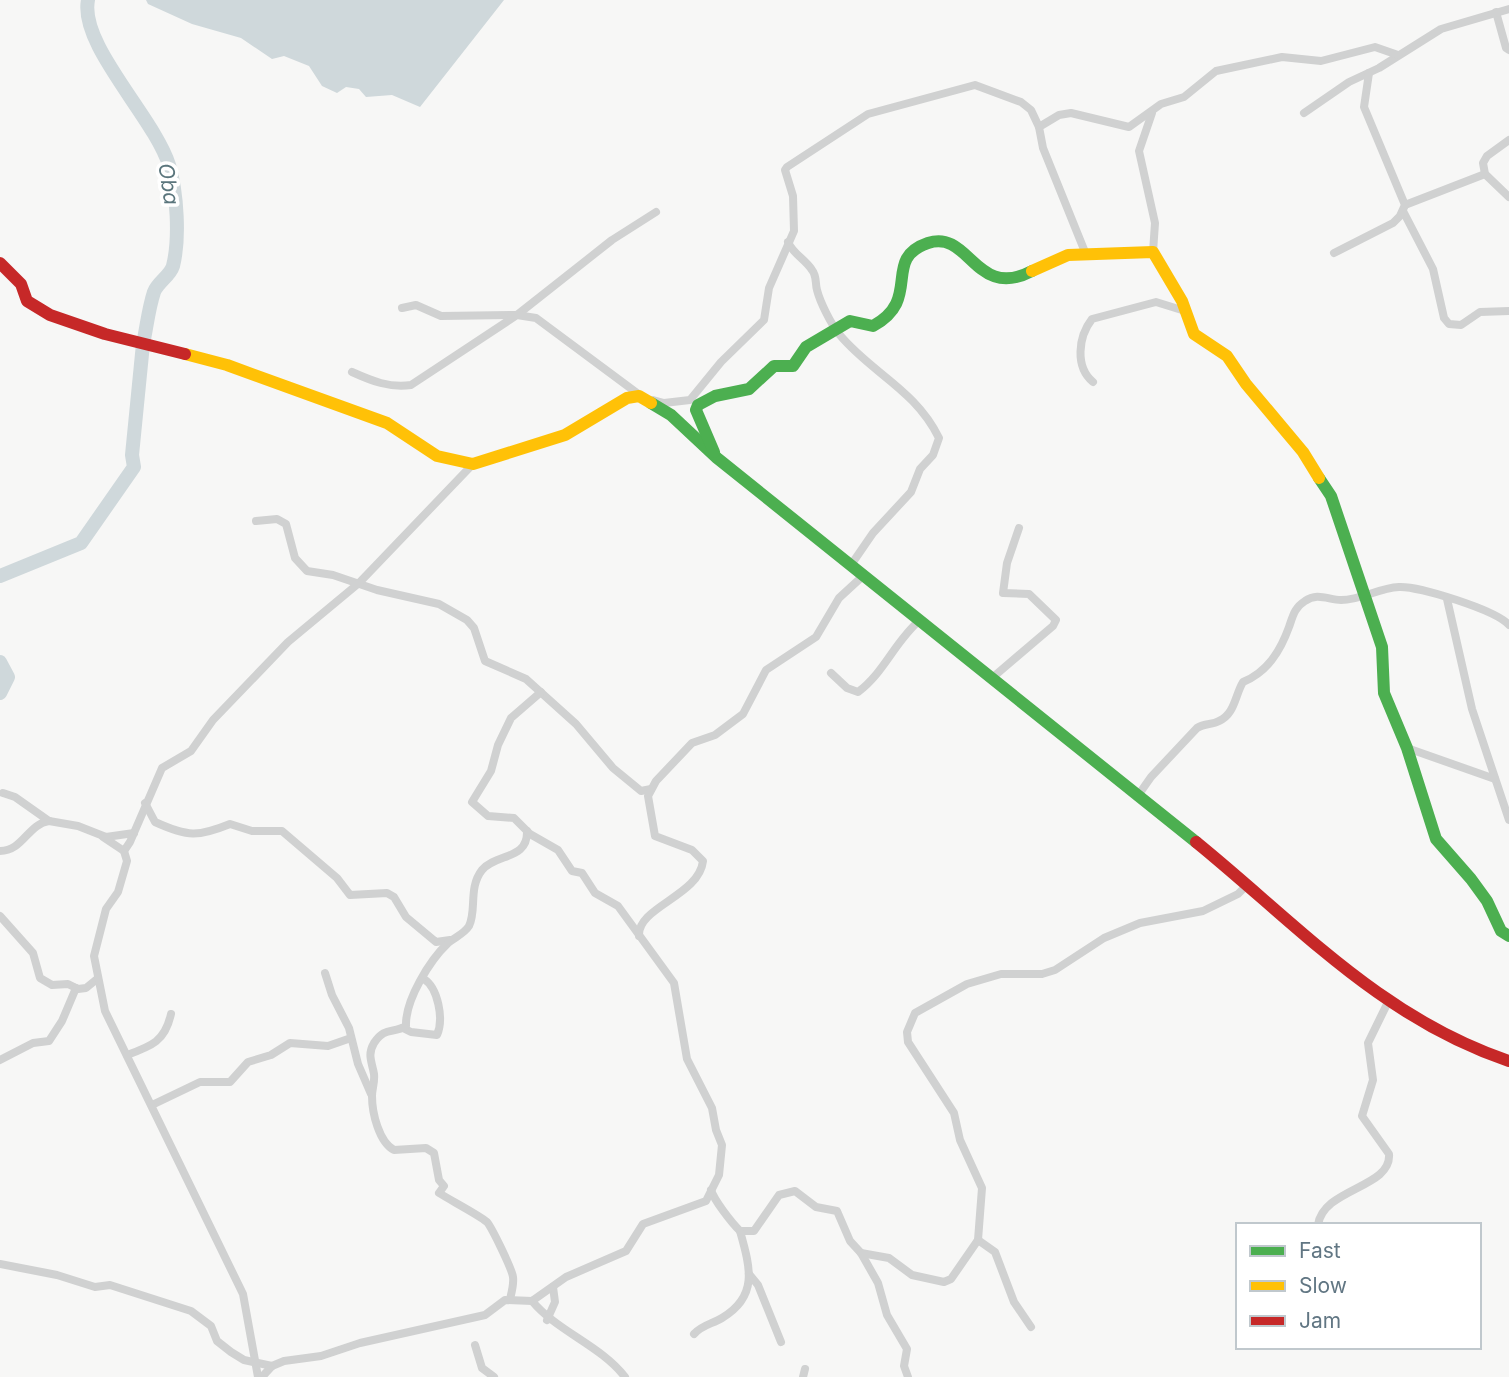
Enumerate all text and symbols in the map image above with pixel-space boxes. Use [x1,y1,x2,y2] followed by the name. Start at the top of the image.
[153,161,185,207] water label: Oba
[1236,1223,1481,1349] legend
[1299,1238,1341,1263] text: Fast
[1299,1273,1347,1298] text: Slow
[1299,1308,1341,1333] text: Jam

